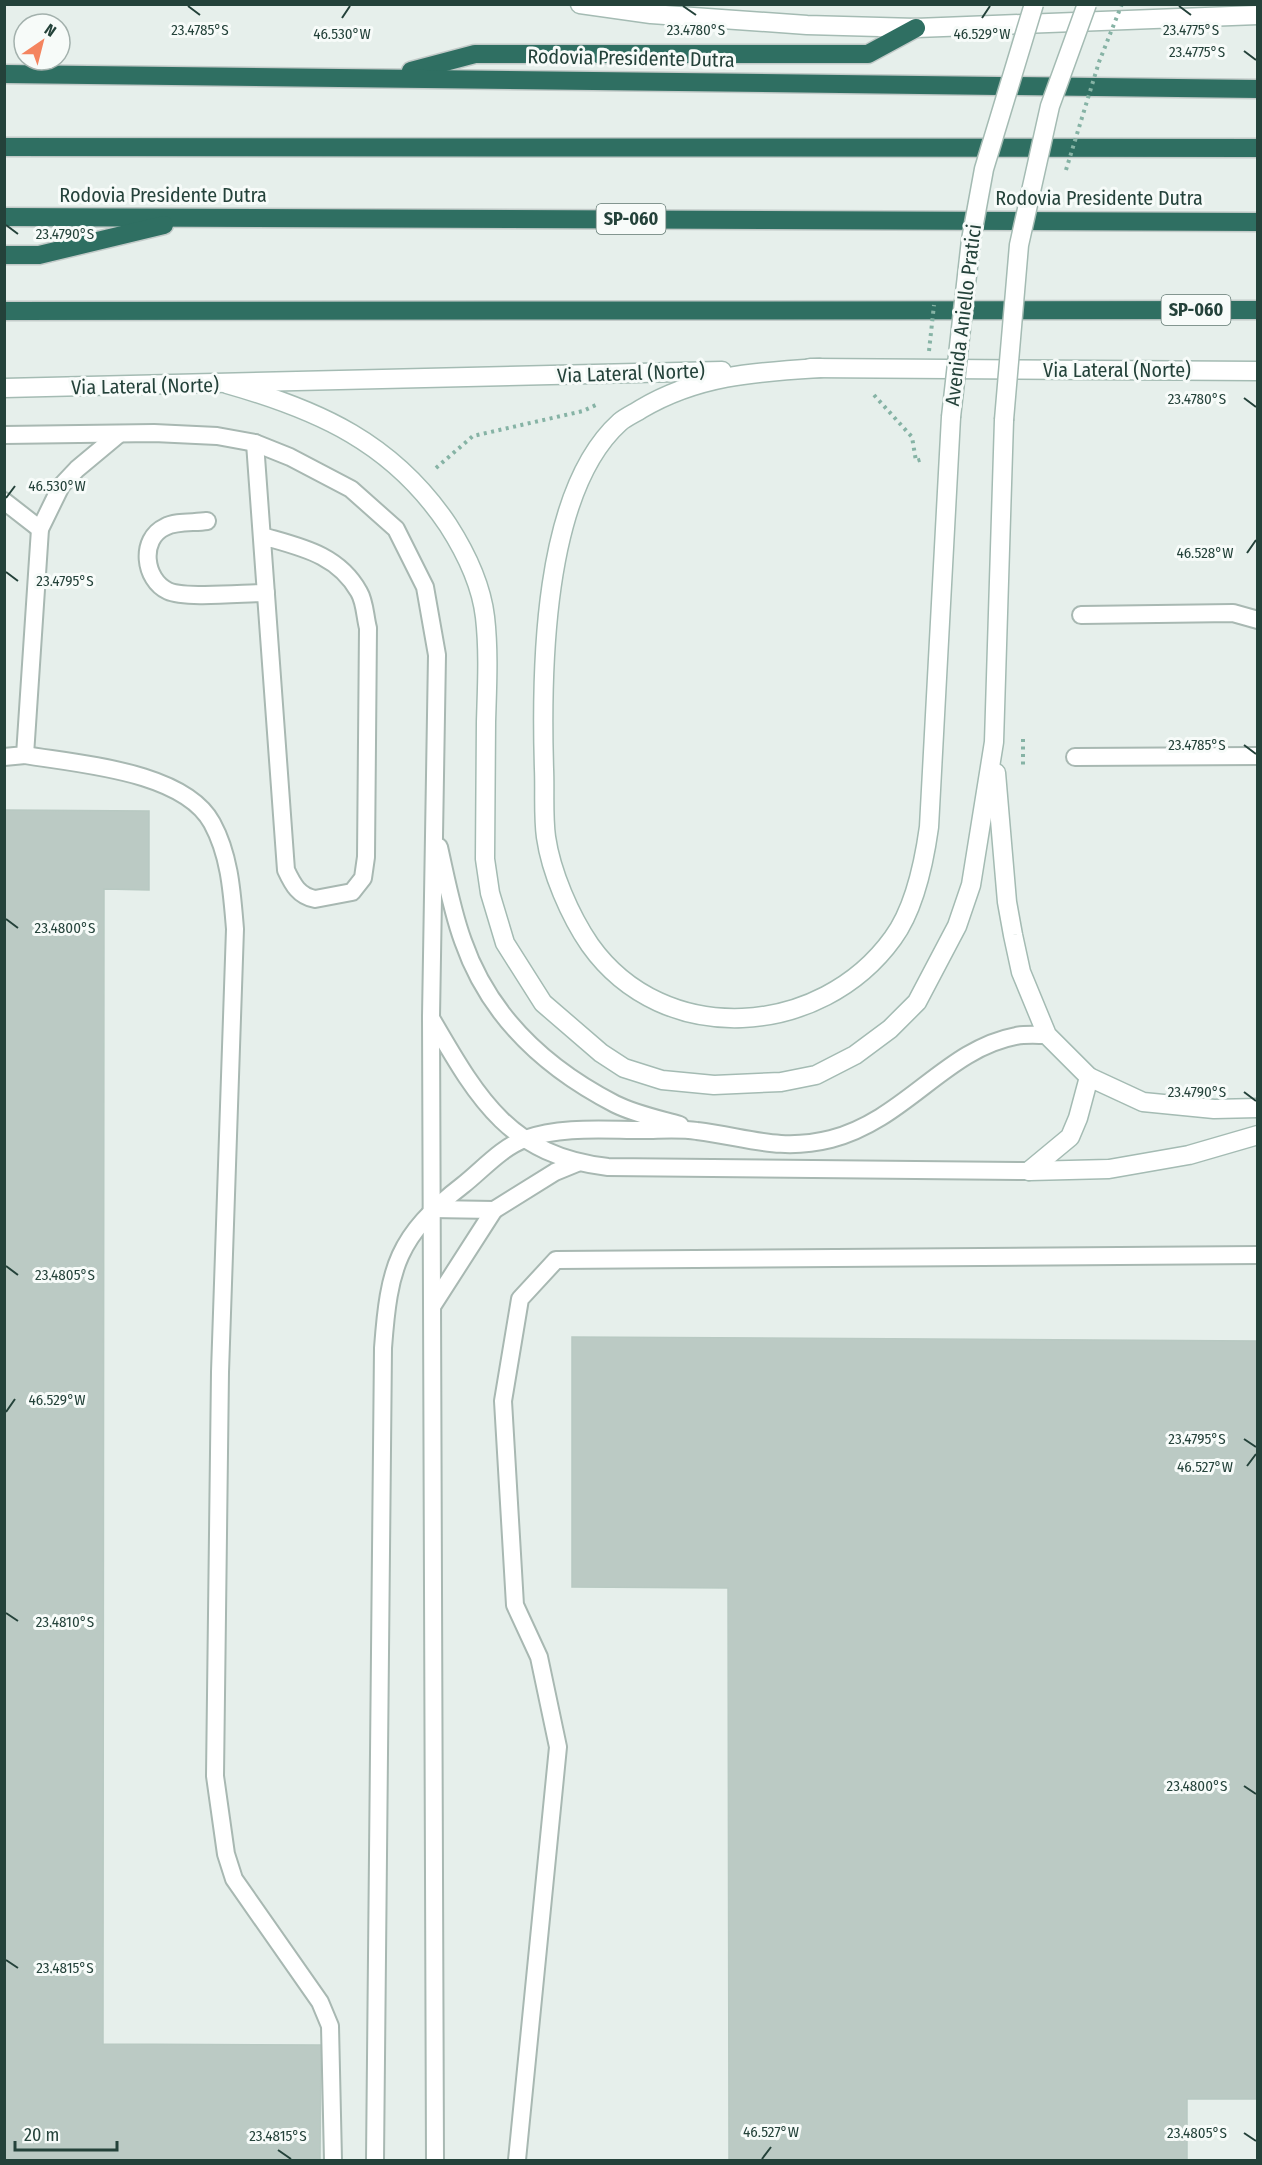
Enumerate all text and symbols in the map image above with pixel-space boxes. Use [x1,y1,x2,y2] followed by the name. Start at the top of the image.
[12,12,72,72] north arrow
[41,20,60,41] text: N
[171,21,229,39] text: 23.4785°S
[667,21,725,39] text: 23.4780°S
[1163,21,1219,39] text: 23.4775°S
[313,25,371,43] text: 46.530°W
[954,25,1010,43] text: 46.529°W
[1169,43,1225,61] text: 23.4775°S
[527,44,735,72] street label: Rodovia Presidente Dutra
[59,183,267,207] street label: Rodovia Presidente Dutra
[995,186,1203,210] street label: Rodovia Presidente Dutra
[596,204,666,234] road number: SP-060
[940,223,986,407] street label: Avenida Aniello Pratici
[36,225,94,243] text: 23.4790°S
[1162,295,1230,325] road number: SP-060
[557,358,705,388] street label: Via Lateral (Norte)
[1043,358,1191,382] street label: Via Lateral (Norte)
[71,373,219,399] street label: Via Lateral (Norte)
[1168,390,1226,408] text: 23.4780°S
[28,477,86,495] text: 46.530°W
[1176,544,1234,562] text: 46.528°W
[36,572,94,590] text: 23.4795°S
[1168,736,1226,754] text: 23.4785°S
[35,919,95,937] text: 23.4800°S
[1168,1083,1226,1101] text: 23.4790°S
[35,1266,95,1284] text: 23.4805°S
[29,1391,85,1409] text: 46.529°W
[1168,1430,1226,1448] text: 23.4795°S
[1177,1458,1233,1476] text: 46.527°W
[36,1613,94,1631] text: 23.4810°S
[1167,1777,1227,1795] text: 23.4800°S
[36,1959,94,1977] text: 23.4815°S
[15,2114,117,2152] scale bar
[743,2123,799,2141] text: 46.527°W
[24,2124,59,2146] text: 20 m
[1167,2124,1227,2142] text: 23.4805°S
[249,2127,307,2145] text: 23.4815°S

